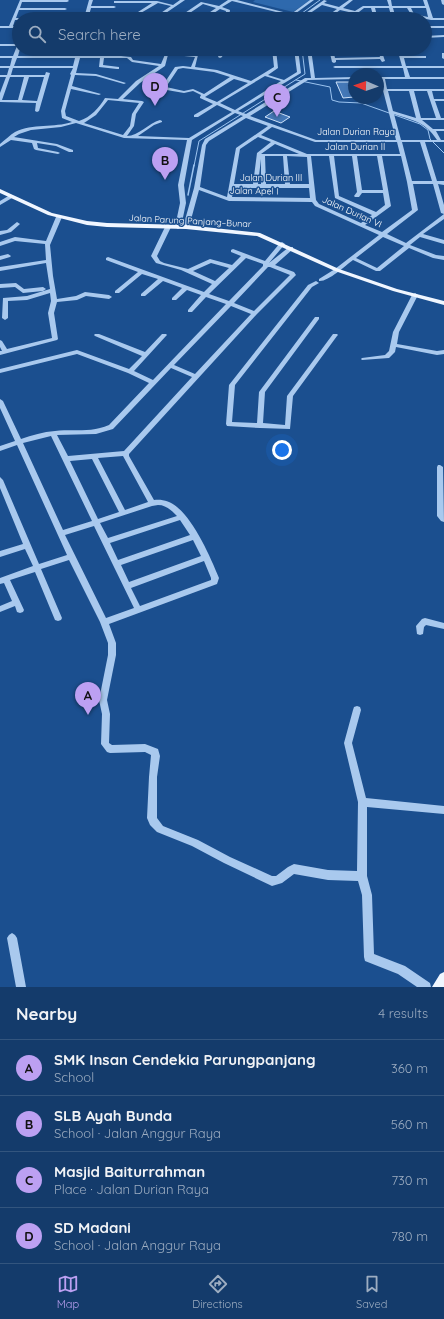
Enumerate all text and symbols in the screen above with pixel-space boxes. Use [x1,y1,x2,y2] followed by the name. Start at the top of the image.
[12,12,432,56] search box
[26,23,48,45] icon: search
[58,25,141,44] text: Search here
[348,68,384,104] north arrow
[142,73,168,106] pin: D
[264,84,290,117] pin: C
[317,126,395,137] street label: Jalan Durian Raya
[325,141,385,152] street label: Jalan Durian II
[152,147,178,180] pin: B
[240,172,302,183] street label: Jalan Durian III
[229,185,279,196] street label: Jalan Apel I
[321,193,384,230] street label: Jalan Durian VI
[128,212,252,229] street label: Jalan Parung Panjang–Bunar
[272,440,292,460] your location
[75,682,101,715] pin: A
[16,1003,77,1024] text: Nearby
[378,1005,428,1021] text: 4 results
[54,1050,315,1069] text: SMK Insan Cendekia Parungpanjang
[25,1060,33,1076] text: A
[391,1060,428,1076] text: 360 m
[54,1069,94,1085] text: School
[54,1106,172,1125] text: SLB Ayah Bunda
[25,1116,33,1132] text: B
[391,1116,428,1132] text: 560 m
[54,1125,221,1141] text: School · Jalan Anggur Raya
[54,1162,205,1181] text: Masjid Baiturrahman
[25,1172,33,1188] text: C
[391,1172,428,1188] text: 730 m
[54,1181,209,1197] text: Place · Jalan Durian Raya
[54,1218,131,1237] text: SD Madani
[24,1228,34,1244] text: D
[391,1228,428,1244] text: 780 m
[54,1237,221,1253] text: School · Jalan Anggur Raya
[57,1273,79,1311] tab: Map
[192,1273,243,1311] tab: Directions
[356,1273,387,1311] tab: Saved

